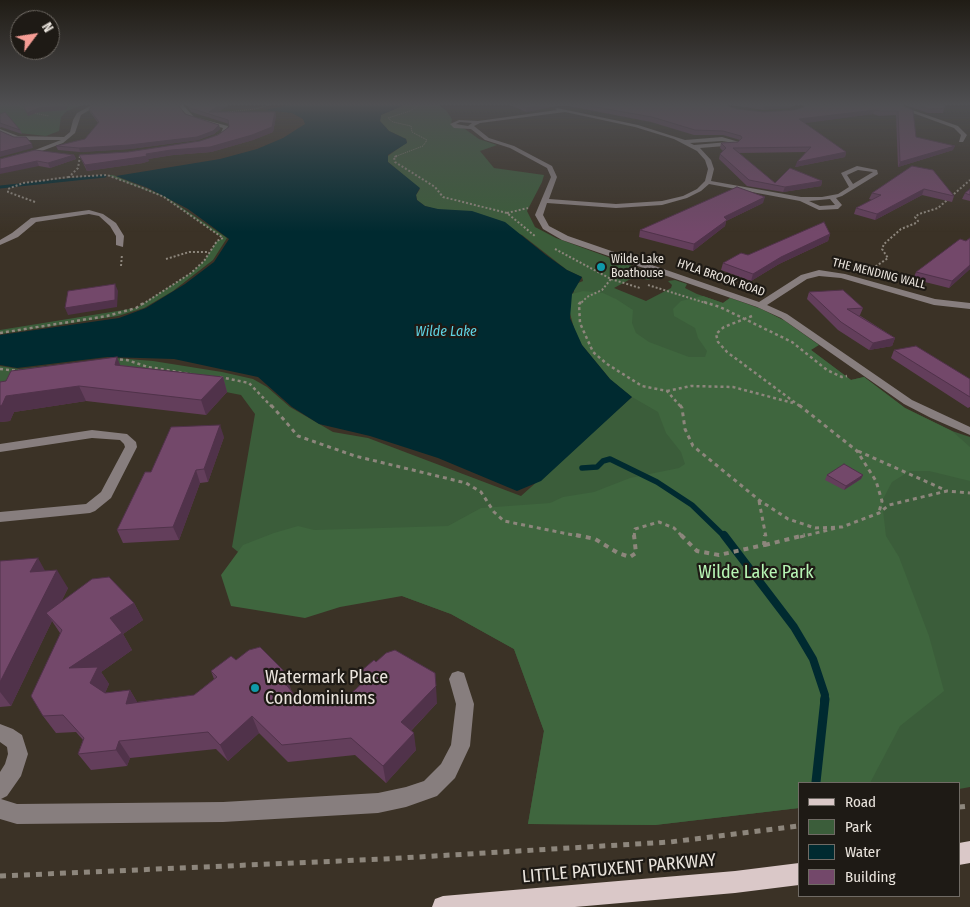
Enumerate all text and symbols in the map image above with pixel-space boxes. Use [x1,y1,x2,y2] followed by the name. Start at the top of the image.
[10,10,60,60] north arrow
[38,20,57,35] text: N
[611,253,664,281] place label: Wilde Lake Boathouse
[831,255,927,293] street label: THE MENDING WALL
[675,256,767,300] street label: HYLA BROOK ROAD
[595,261,607,273] marker: Wilde Lake Boathouse
[415,324,477,340] water label: Wilde Lake
[698,562,814,584] park label: Wilde Lake Park
[265,667,388,710] place label: Watermark Place Condominiums
[249,682,261,694] marker: Watermark Place Condominiums
[798,782,960,897] legend
[845,793,876,811] text: Road
[845,818,872,836] text: Park
[845,843,880,861] text: Water
[521,850,717,888] street label: LITTLE PATUXENT PARKWAY
[845,868,896,886] text: Building

